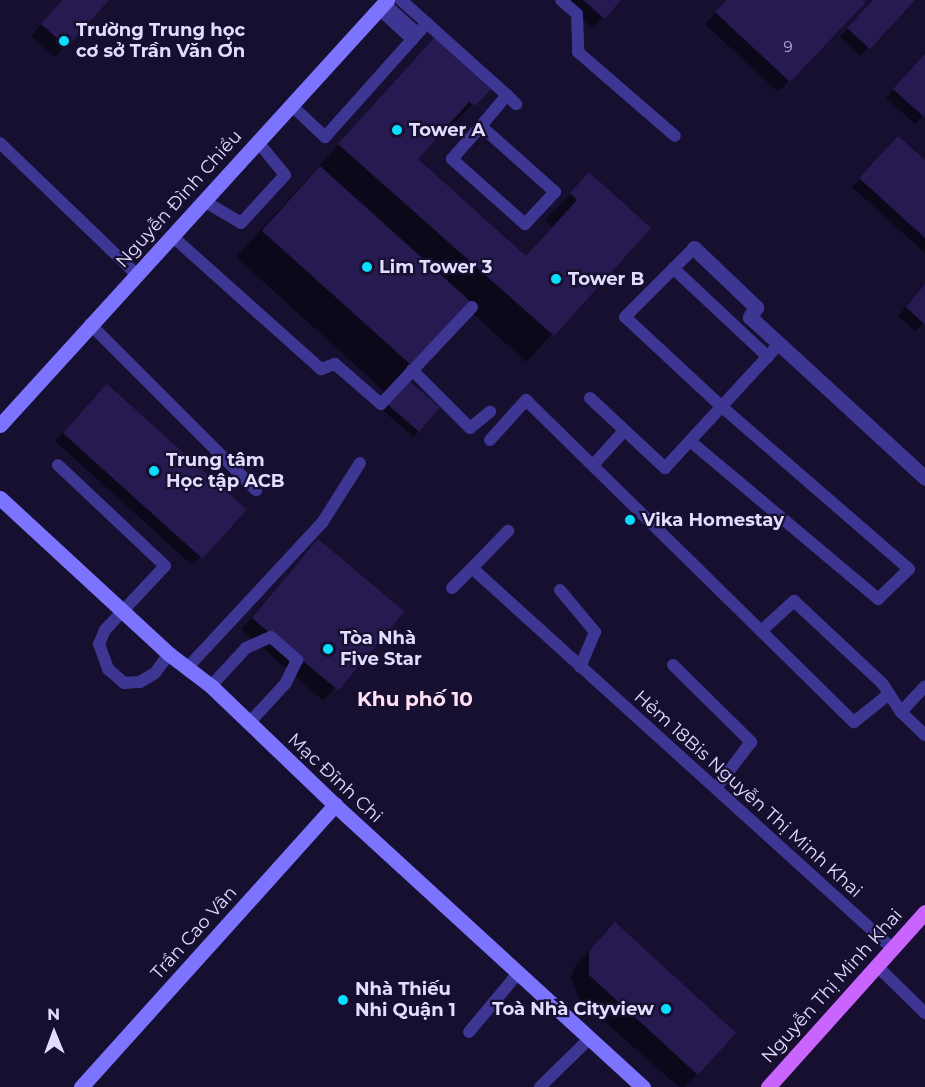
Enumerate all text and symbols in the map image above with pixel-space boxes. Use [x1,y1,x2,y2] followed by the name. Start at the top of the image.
[76,20,245,63] place label: Trường Trung học cơ sở Trần Văn Ơn
[57,34,71,48] marker: Trường Trung học cơ sở Trần Văn Ơn
[783,38,793,56] house number: 9
[409,119,485,141] place label: Tower A
[390,123,404,137] marker: Tower A
[111,126,247,272] street label: Nguyễn Đình Chiểu
[379,256,492,278] place label: Lim Tower 3
[360,260,374,274] marker: Lim Tower 3
[568,268,644,290] place label: Tower B
[549,272,563,286] marker: Tower B
[166,450,285,492] place label: Trung tâm Học tập ACB
[147,464,161,478] marker: Trung tâm Học tập ACB
[642,509,784,531] place label: Vika Homestay
[623,513,637,527] marker: Vika Homestay
[340,628,422,670] place label: Tòa Nhà Five Star
[321,642,335,656] marker: Tòa Nhà Five Star
[630,686,866,902] street label: Hẻm 18Bis Nguyễn Thị Minh Khai
[357,687,473,711] district label: Khu phố 10
[283,729,387,827] street label: Mạc Đĩnh Chi
[147,882,241,984] street label: Trần Cao Vân
[757,905,907,1067] street label: Nguyễn Thị Minh Khai
[355,979,456,1022] place label: Nhà Thiếu Nhi Quận 1
[336,993,350,1007] marker: Nhà Thiếu Nhi Quận 1
[492,998,654,1020] place label: Toà Nhà Cityview
[659,1002,673,1016] marker: Toà Nhà Cityview
[24,1003,84,1063] north arrow
[47,1005,60,1024] text: N

